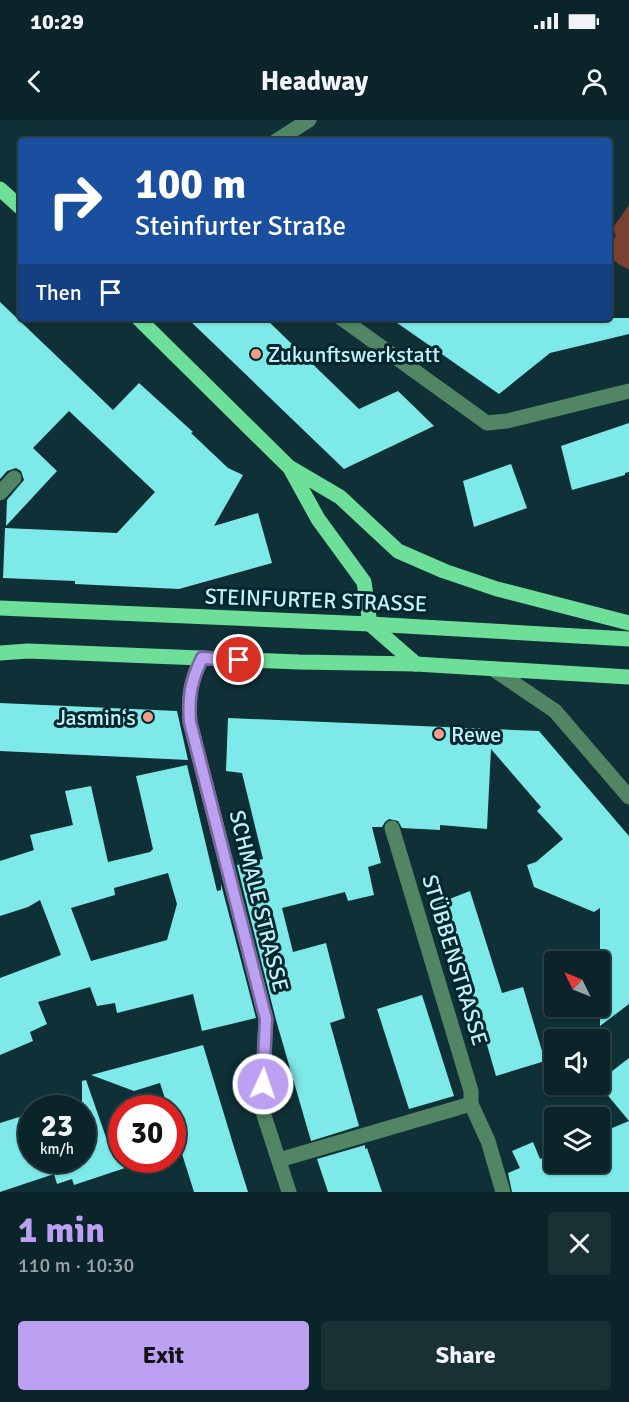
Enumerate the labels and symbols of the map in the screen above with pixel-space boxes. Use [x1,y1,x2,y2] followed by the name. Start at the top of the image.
[268,341,440,368] place label: Zukunftswerkstatt
[249,347,263,361] marker: Zukunftswerkstatt
[204,583,428,617] street label: STEINFURTER STRASSE
[213,634,264,685] pin
[56,704,136,731] place label: Jasmin‘s
[141,710,155,724] marker: Jasmin‘s
[451,721,501,748] place label: Rewe
[432,727,446,741] marker: Rewe
[223,807,295,995] street label: SCHMALE STRASSE
[416,871,494,1049] street label: STÜBBENSTRASSE
[544,951,610,1017] north arrow
[231,1052,295,1116] position arrow
[108,1095,186,1173] speed limit sign: 30

